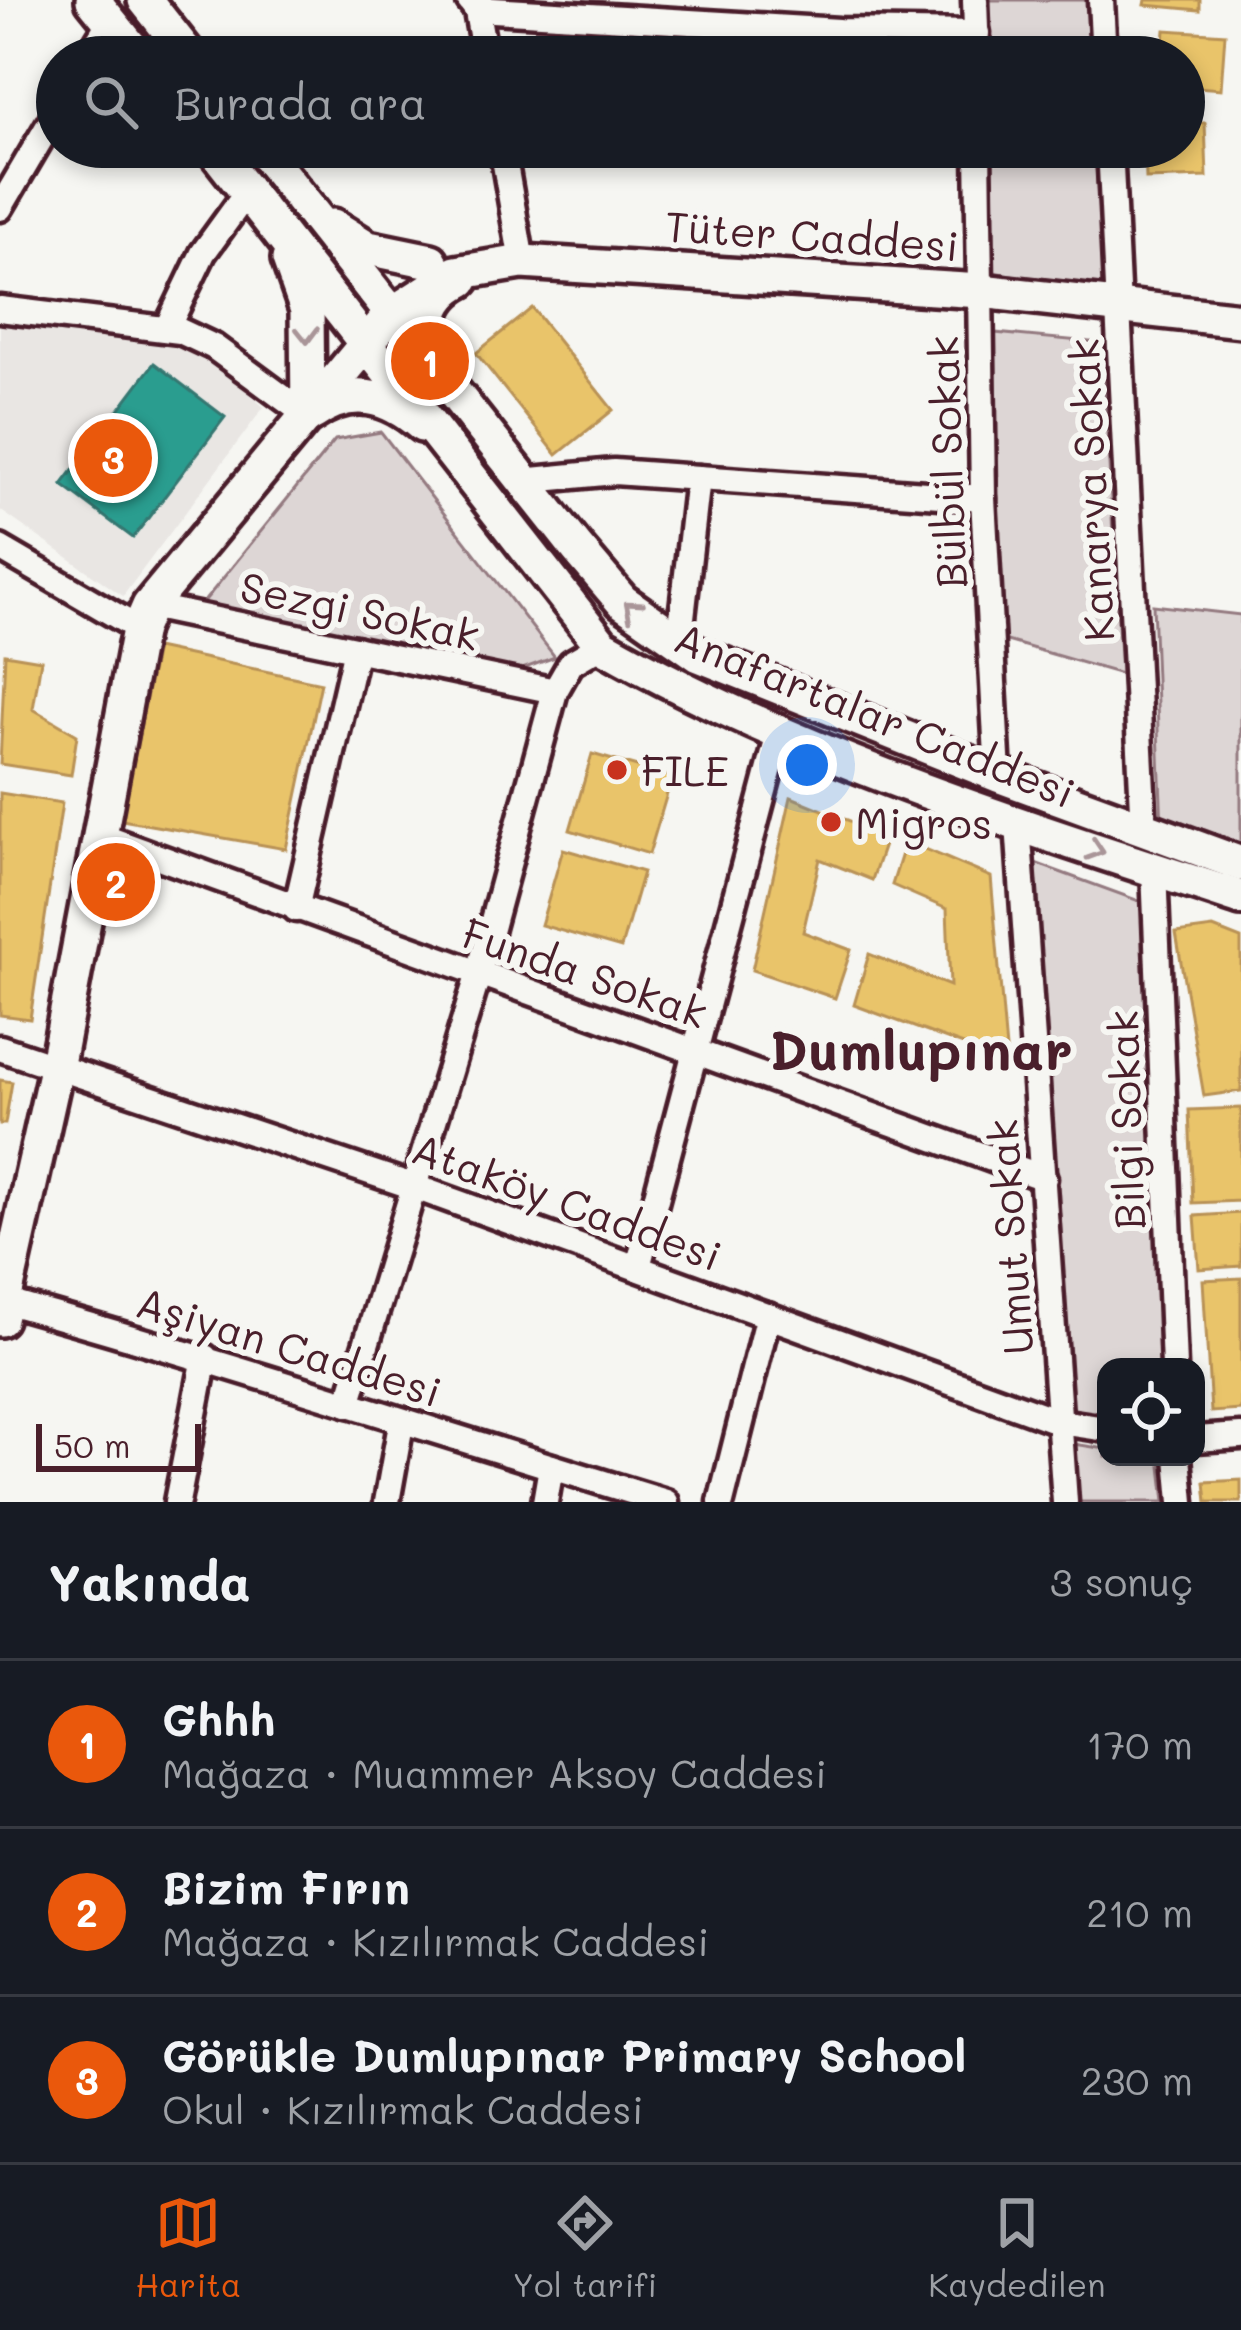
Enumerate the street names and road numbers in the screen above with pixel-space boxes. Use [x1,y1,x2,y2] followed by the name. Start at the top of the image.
[663,197,961,273] street label: Tüter Caddesi
[914,335,978,589] street label: Bülbül Sokak
[1055,337,1125,643] street label: Kanarya Sokak
[235,558,485,662] street label: Sezgi Sokak
[667,609,1083,819] street label: Anafartalar Caddesi
[455,904,715,1040] street label: Funda Sokak
[1094,1009,1156,1231] street label: Bilgi Sokak
[973,1118,1045,1356] street label: Umut Sokak
[405,1120,729,1282] street label: Ataköy Caddesi
[130,1274,448,1418] street label: Aşiyan Caddesi

